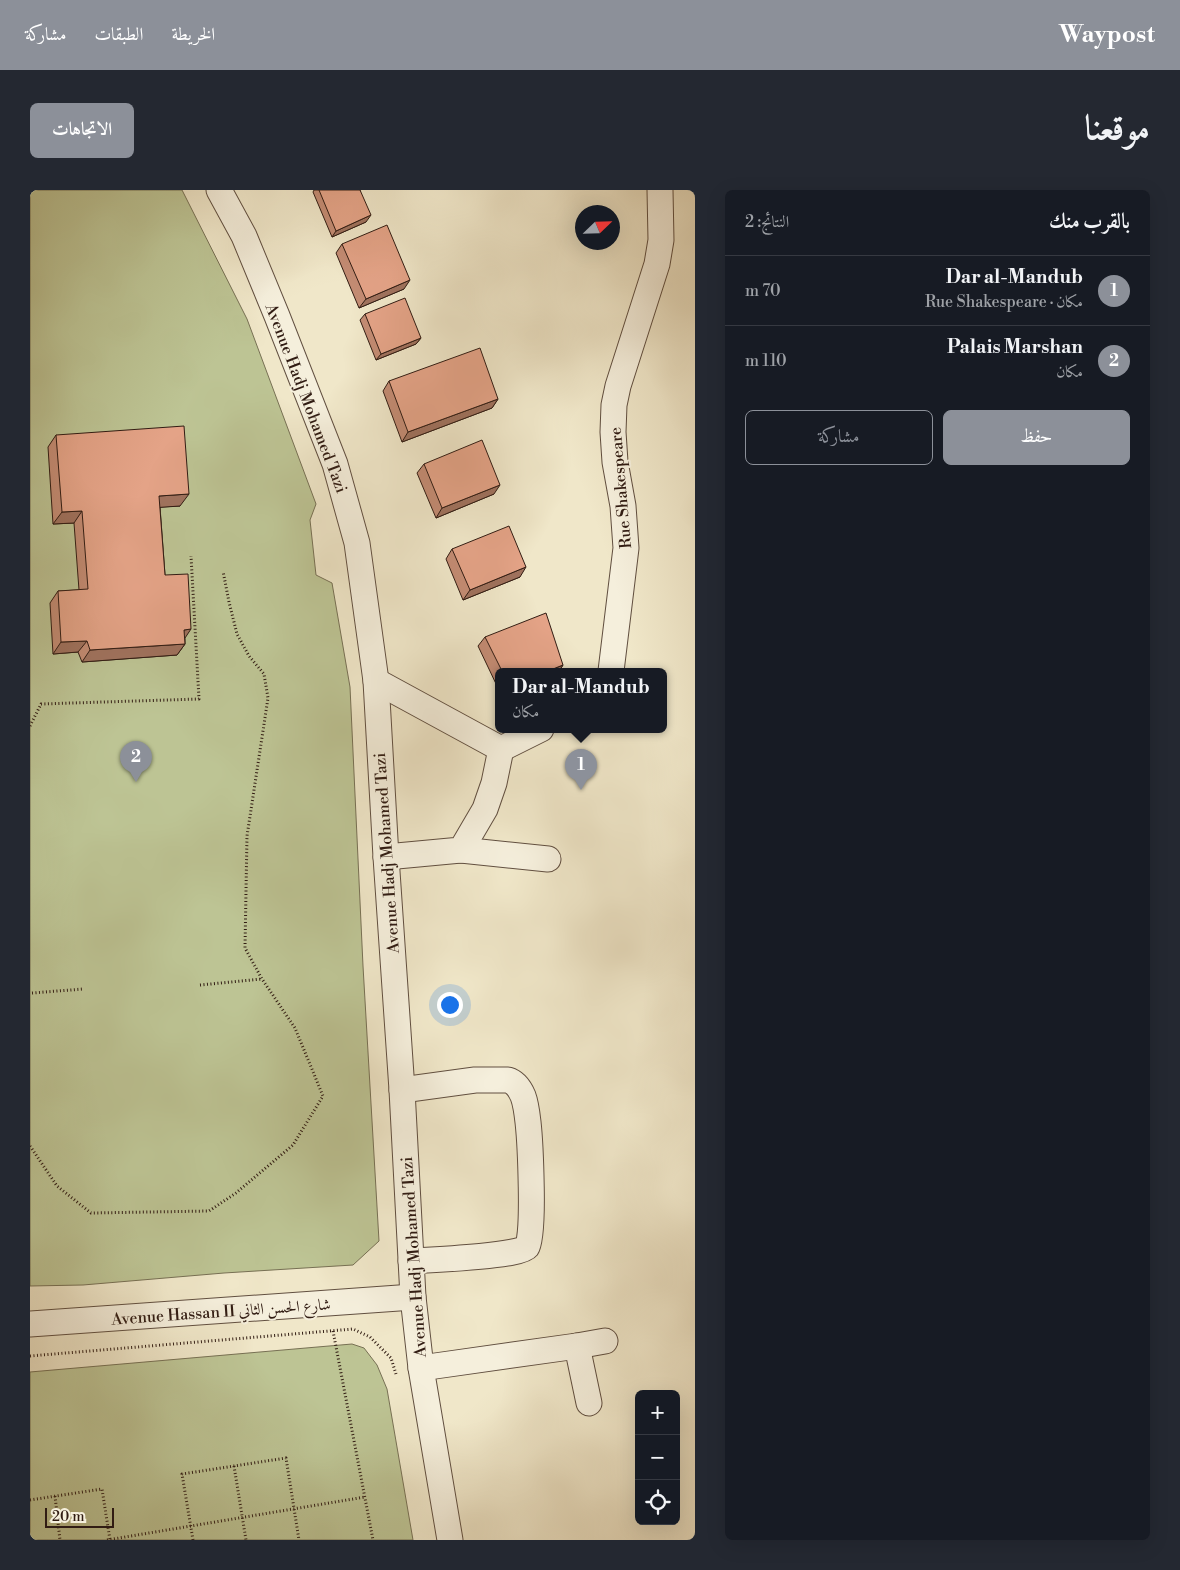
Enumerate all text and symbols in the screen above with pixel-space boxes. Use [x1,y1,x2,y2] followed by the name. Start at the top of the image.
[1059,20,1155,50] text: Waypost
[25,23,66,46] text: مشاركة
[94,23,143,46] text: الطبقات
[171,23,215,46] text: الخريطة
[30,103,134,158] button: الاتجاهات
[1085,107,1150,150] text: موقعنا
[575,205,620,250] north arrow
[1049,209,1130,235] text: بالقرب منك
[745,212,789,232] text: النتائج: 2
[946,265,1083,289] text: Dar al-Mandub
[745,281,781,301] text: 70 m
[1110,281,1118,301] text: 1
[925,292,1083,312] text: مكان · Rue Shakespeare
[260,300,351,496] street label: Avenue Hadj Mohamed Tazi
[947,335,1083,359] text: Palais Marshan
[745,351,787,371] text: 110 m
[1109,351,1119,371] text: 2
[1056,362,1083,382] text: مكان
[745,410,933,465] button: مشاركة
[943,410,1130,465] button: حفظ
[606,426,636,550] street label: Rue Shakespeare
[495,668,667,733] popup
[512,675,650,699] text: Dar al-Mandub
[512,702,539,722] text: مكان
[120,741,152,782] pin: 2
[565,749,597,790] pin: 1
[370,752,404,955] street label: Avenue Hadj Mohamed Tazi
[437,992,463,1018] your location
[397,1156,431,1359] street label: Avenue Hadj Mohamed Tazi
[110,1294,332,1333] street label: Avenue Hassan II شارع الحسن الثاني
[635,1390,680,1525] map controls
[635,1390,680,1435] button: +
[635,1435,680,1480] button: −
[635,1480,680,1525] button: locate
[45,1505,114,1528] scale bar
[52,1508,84,1526] text: 20 m

